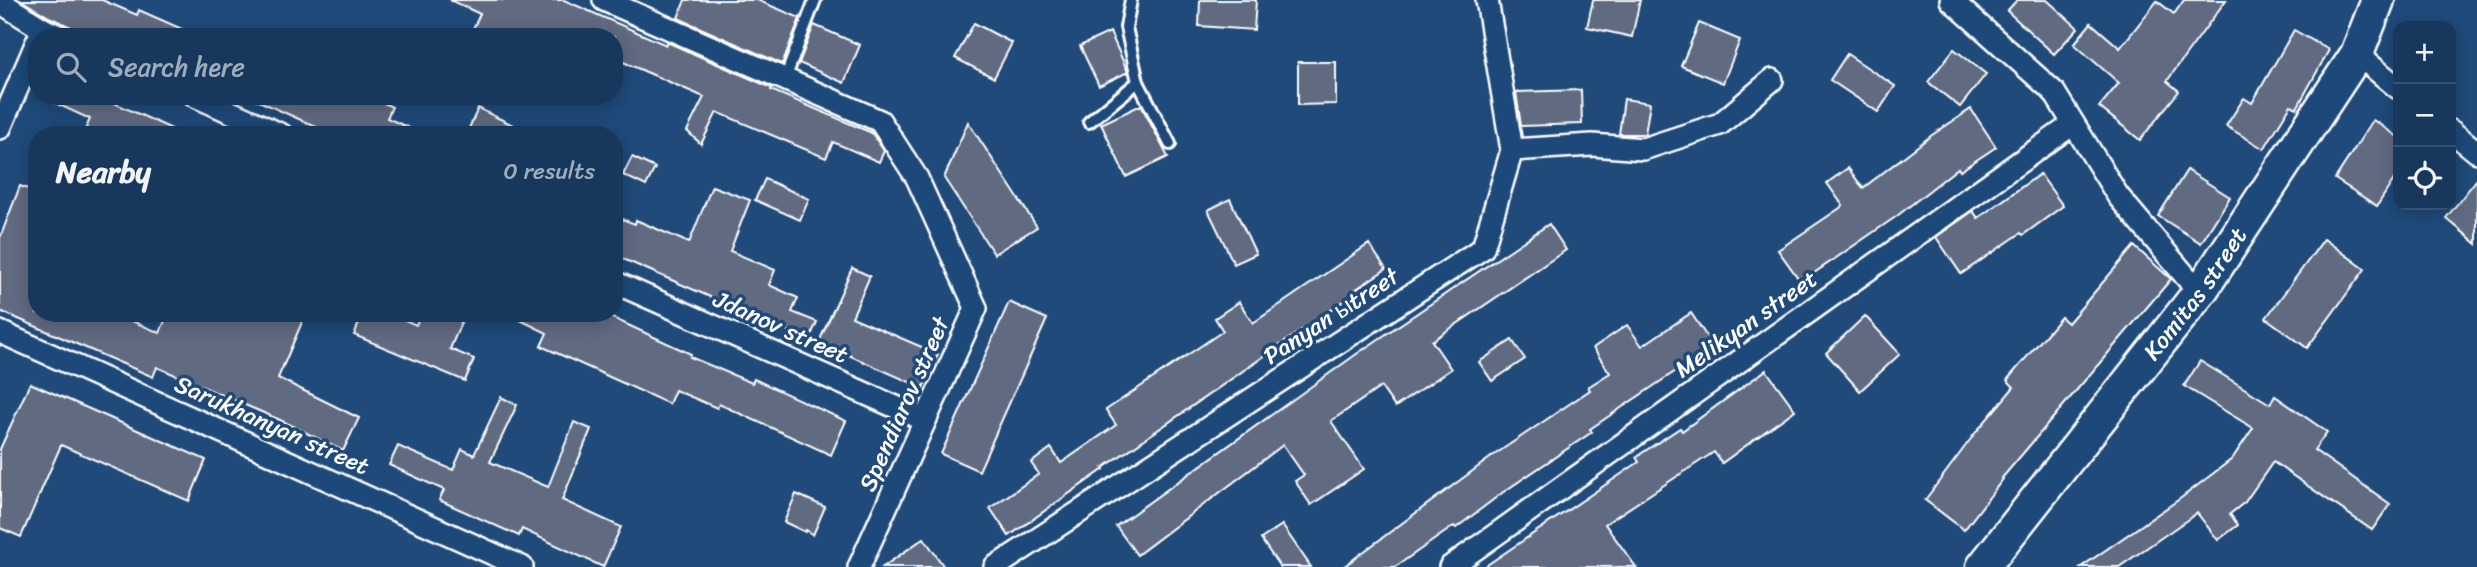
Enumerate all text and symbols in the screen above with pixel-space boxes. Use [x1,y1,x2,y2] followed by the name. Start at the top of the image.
[2393,21,2456,210] map controls
[2393,21,2456,84] button: +
[28,28,623,105] search box
[108,44,245,90] text: Search here
[52,48,90,86] icon: search
[2393,84,2456,147] button: −
[56,145,151,199] text: Nearby
[2393,147,2456,210] button: locate
[503,151,595,192] text: 0 results
[2132,218,2258,370] street label: Komitas street
[1254,255,1409,376] street label: Panyan ыtreet
[1665,259,1827,389] street label: Melikyan street
[706,278,855,376] street label: Jdanov street
[847,309,962,498] street label: Spendiarov street
[168,363,376,487] street label: Sarukhanyan street

